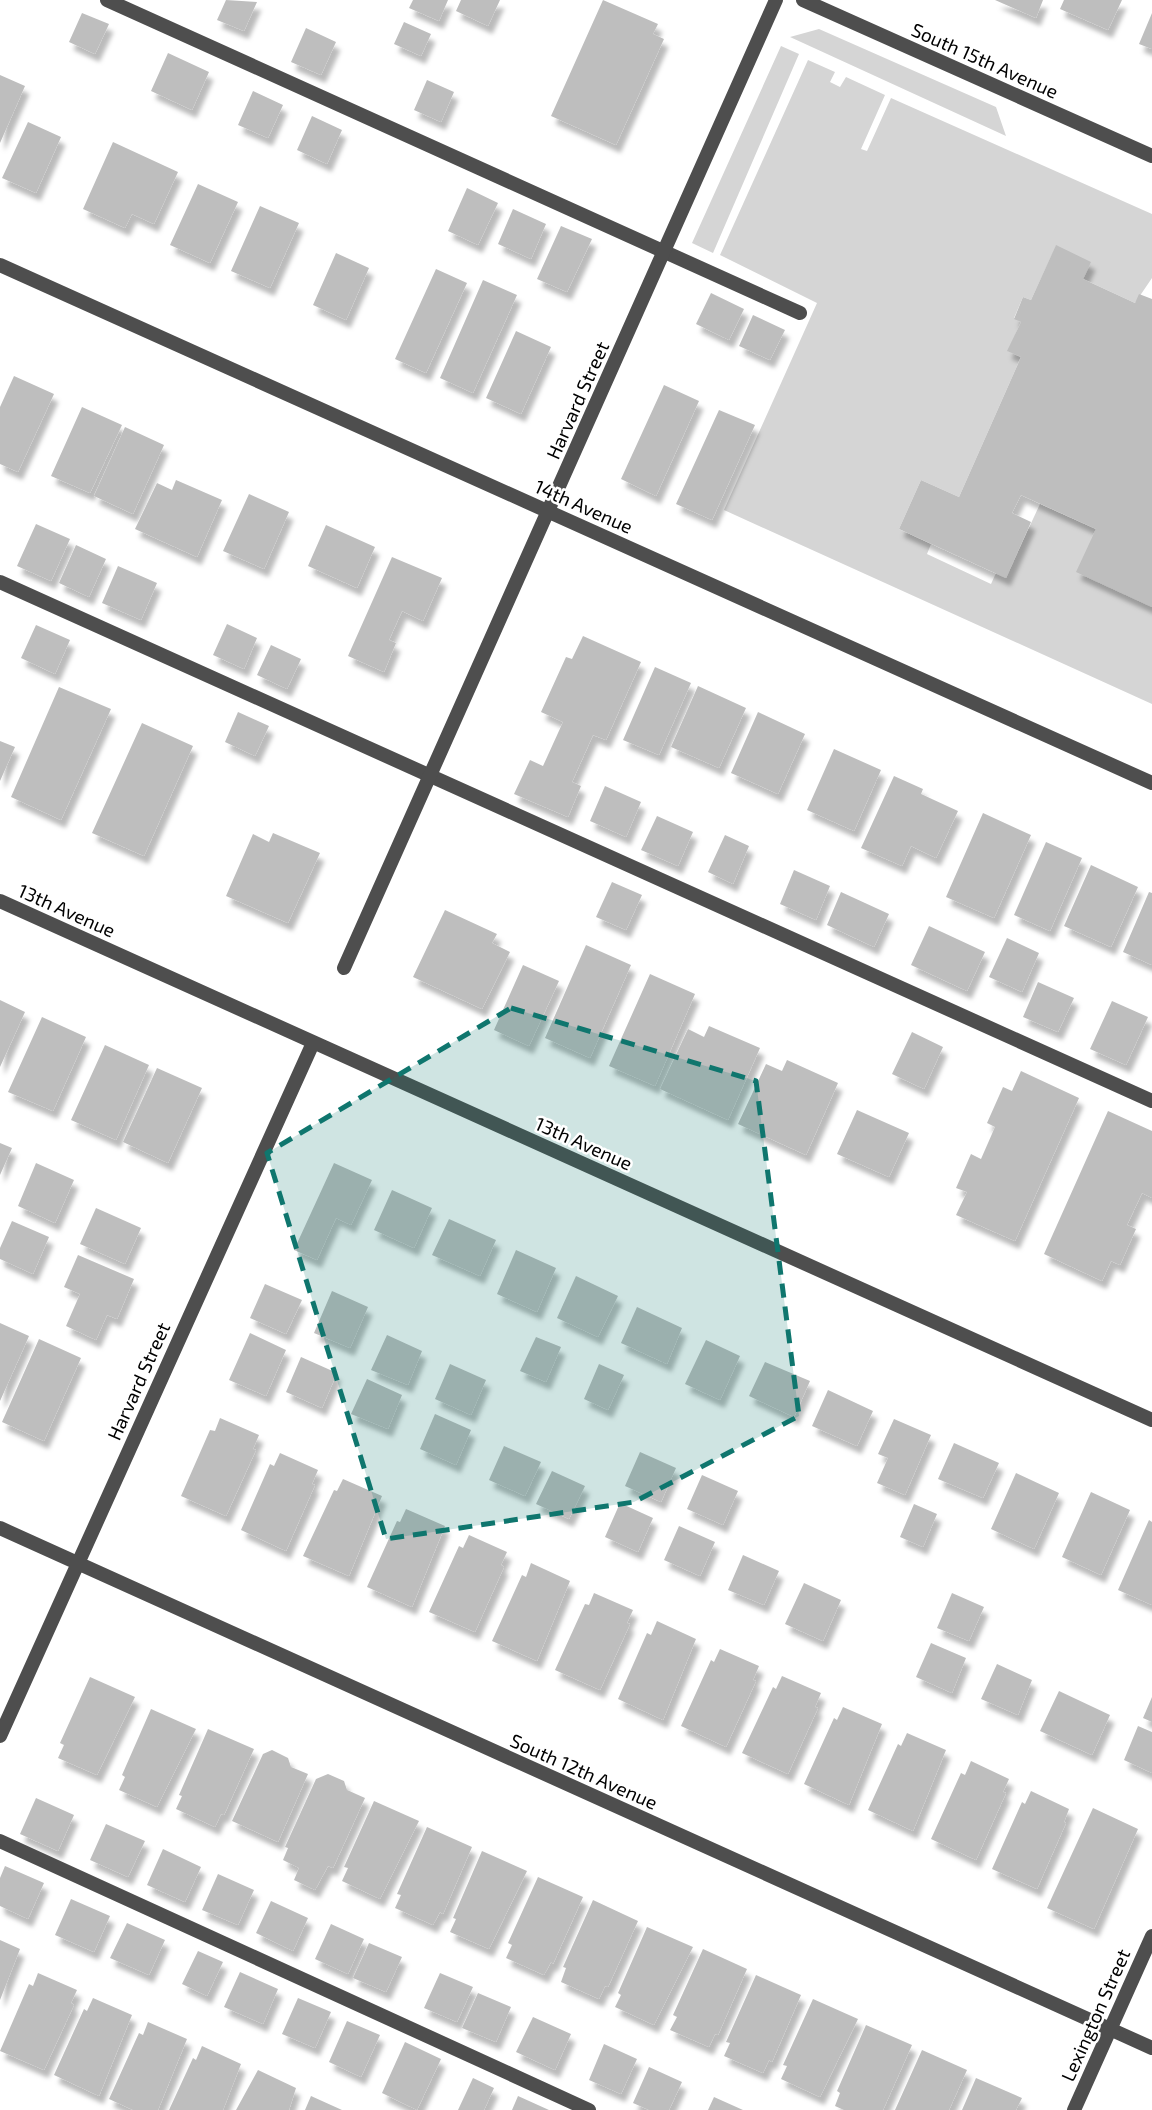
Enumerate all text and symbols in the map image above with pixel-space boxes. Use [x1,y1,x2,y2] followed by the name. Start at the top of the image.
[908,17,1062,103] street label: South 15th Avenue
[541,338,613,462] street label: Harvard Street
[531,474,637,538] street label: 14th Avenue
[15,878,119,942] street label: 13th Avenue
[532,1111,636,1175] street label: 13th Avenue
[102,1319,174,1443] street label: Harvard Street
[507,1728,661,1814] street label: South 12th Avenue
[1056,1945,1134,2085] street label: Lexington Street

